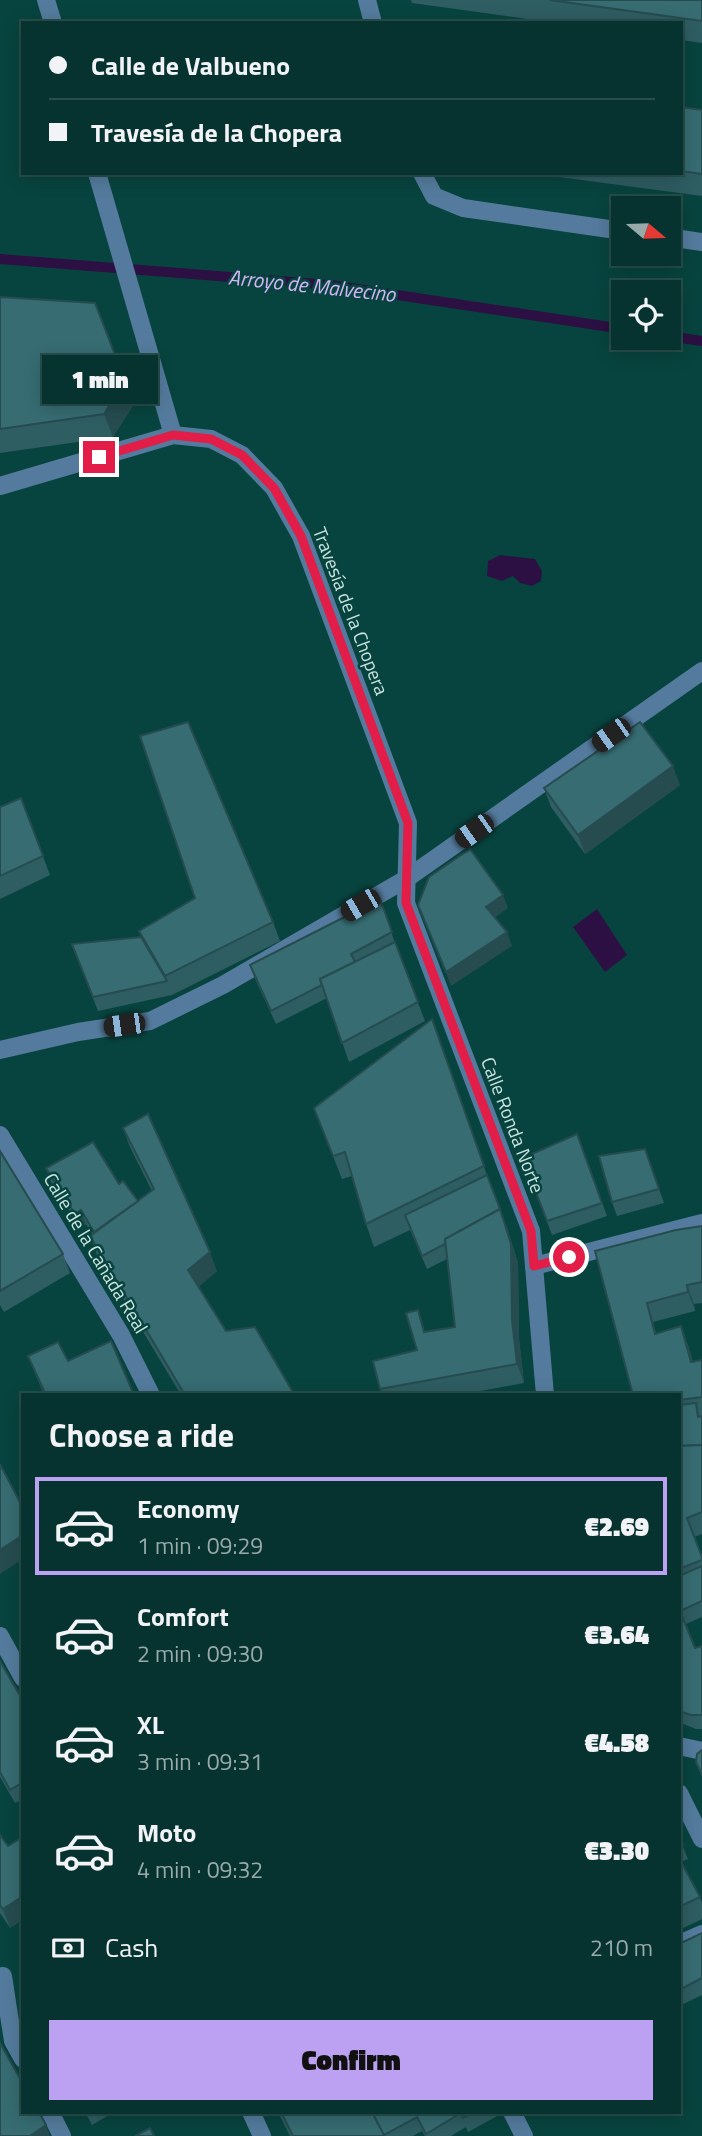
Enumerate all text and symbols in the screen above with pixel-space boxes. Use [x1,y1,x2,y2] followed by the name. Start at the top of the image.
[91,46,290,85] text: Calle de Valbueno
[91,113,342,152] text: Travesía de la Chopera
[611,196,681,266] north arrow
[611,196,681,350] map controls
[227,260,398,310] water label: Arroyo de Malvecino
[611,280,681,350] button: locate
[41,356,157,405] callout: 1 min
[71,362,129,397] text: 1 min
[83,441,115,473] route end
[306,523,397,699] street label: Travesía de la Chopera
[588,714,635,756] car
[451,810,498,852] car
[337,885,384,925] car
[102,1012,147,1038] car
[474,1053,553,1197] street label: Calle Ronda Norte
[37,1167,156,1339] street label: Calle de la Cañada Real
[553,1241,585,1273] route start
[49,1411,234,1459] text: Choose a ride
[137,1489,239,1528] text: Economy
[53,1495,116,1558] icon: car
[584,1507,649,1546] text: €2.69
[137,1528,263,1563] text: 1 min · 09:29
[137,1597,229,1636] text: Comfort
[53,1603,116,1666] icon: car
[584,1615,649,1654] text: €3.64
[137,1636,263,1671] text: 2 min · 09:30
[137,1705,164,1744] text: XL
[53,1711,116,1774] icon: car
[584,1723,649,1762] text: €4.58
[137,1744,263,1779] text: 3 min · 09:31
[137,1813,196,1852] text: Moto
[53,1819,116,1882] icon: car
[584,1831,649,1870] text: €3.30
[137,1852,263,1887] text: 4 min · 09:32
[105,1928,158,1967] text: Cash
[49,1929,87,1967] icon: cash
[590,1930,653,1965] text: 210 m
[49,2020,653,2100] button: Confirm

